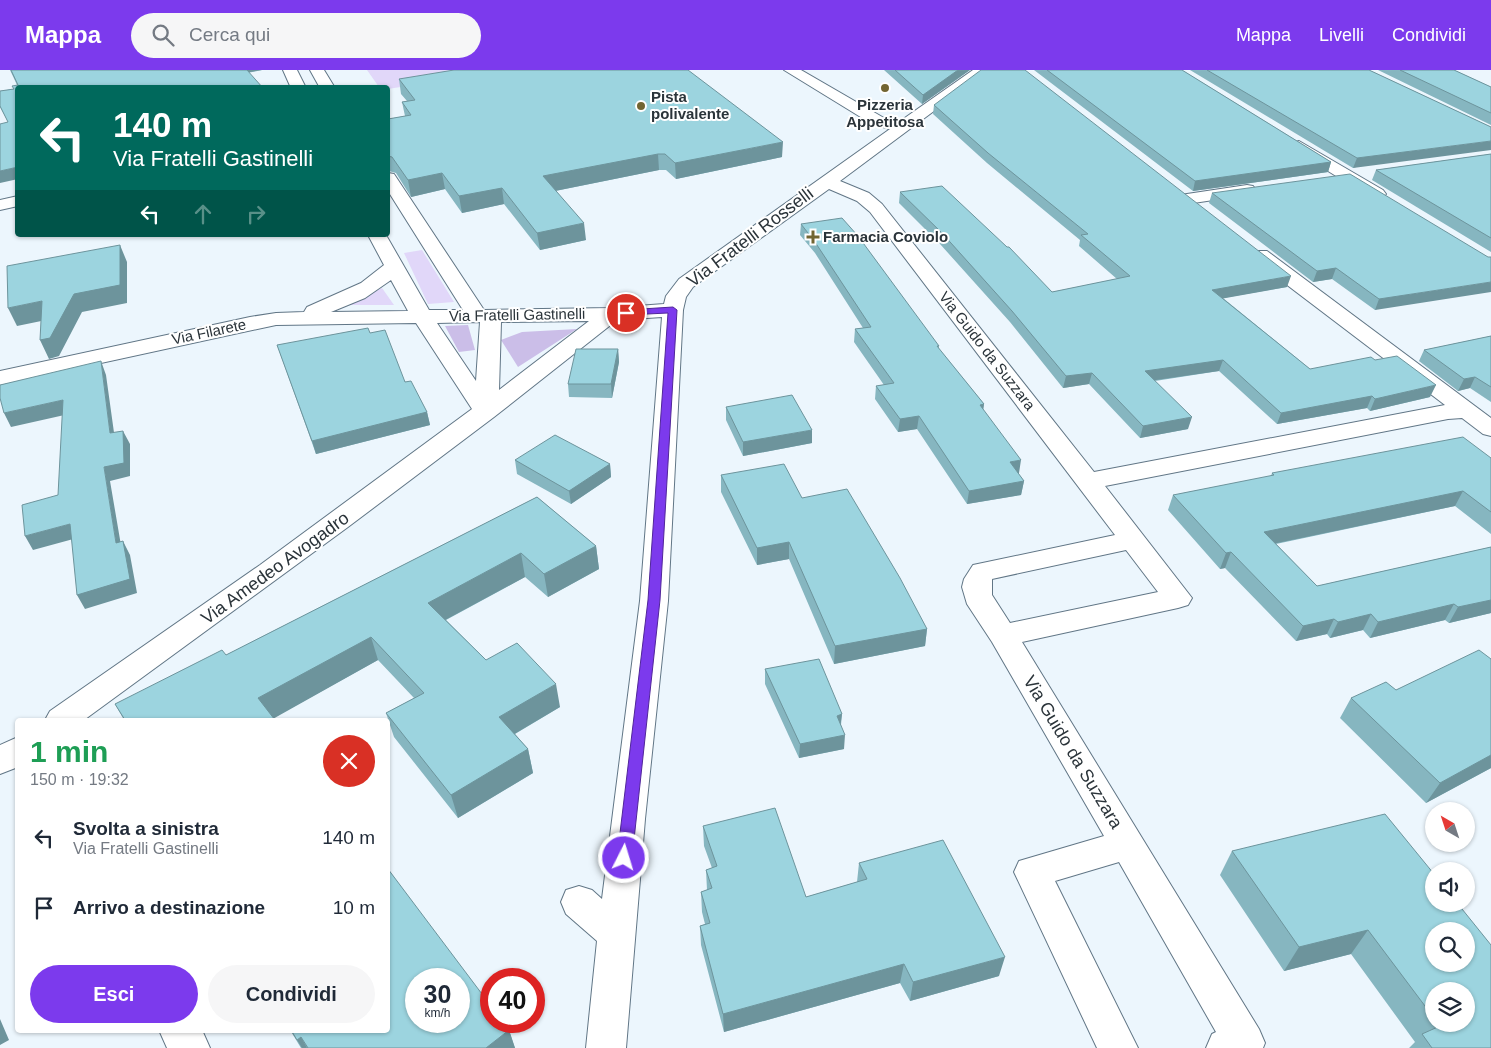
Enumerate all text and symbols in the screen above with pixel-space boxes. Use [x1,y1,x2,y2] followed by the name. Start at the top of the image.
[131,13,481,58] search box
[25,21,101,48] text: Mappa
[149,21,177,49] icon: search
[189,24,270,45] text: Cerca qui
[1236,25,1291,45] text: Mappa
[1319,25,1364,45] text: Livelli
[1392,25,1466,45] text: Condividi
[879,82,891,94] marker: Pizzeria Appetitosa
[651,88,729,122] place label: Pista polivalente
[846,96,924,130] place label: Pizzeria Appetitosa
[635,100,647,112] marker: Pista polivalente
[30,105,95,170] icon: left
[113,105,212,144] text: 140 m
[113,146,313,171] text: Via Fratelli Gastinelli
[683,183,817,291] street label: Via Fratelli Rosselli
[136,200,164,228] icon: left
[189,200,217,228] icon: ahead
[242,200,270,228] icon: right
[823,228,948,245] place label: Farmacia Coviolo
[807,231,819,243] marker: Farmacia Coviolo
[936,288,1039,414] street label: Via Guido da Suzzara
[605,292,647,334] pin
[612,299,640,327] icon: arrive
[449,305,585,324] street label: Via Fratelli Gastinelli
[170,315,248,348] street label: Via Filarete
[197,508,353,628] street label: Via Amedeo Avogadro
[1019,672,1127,833] street label: Via Guido da Suzzara
[30,735,108,768] text: 1 min
[323,735,375,787] button: close
[30,771,129,788] text: 150 m · 19:32
[1425,802,1475,852] north arrow
[1425,802,1475,1032] map controls
[73,818,219,839] text: Svolta a sinistra
[30,824,58,852] icon: left
[322,827,375,848] text: 140 m
[597,831,649,883] position arrow
[73,840,219,857] text: Via Fratelli Gastinelli
[1425,862,1475,912] button: sound
[30,894,58,922] icon: arrive
[73,897,265,918] text: Arrivo a destinazione
[333,897,375,918] text: 10 m
[1425,922,1475,972] button: search
[30,965,198,1023] button: Esci
[208,965,375,1023] button: Condividi
[480,968,545,1033] speed limit sign: 40
[424,980,451,1008] text: 30
[1425,982,1475,1032] button: layers
[424,1006,451,1020] text: km/h

